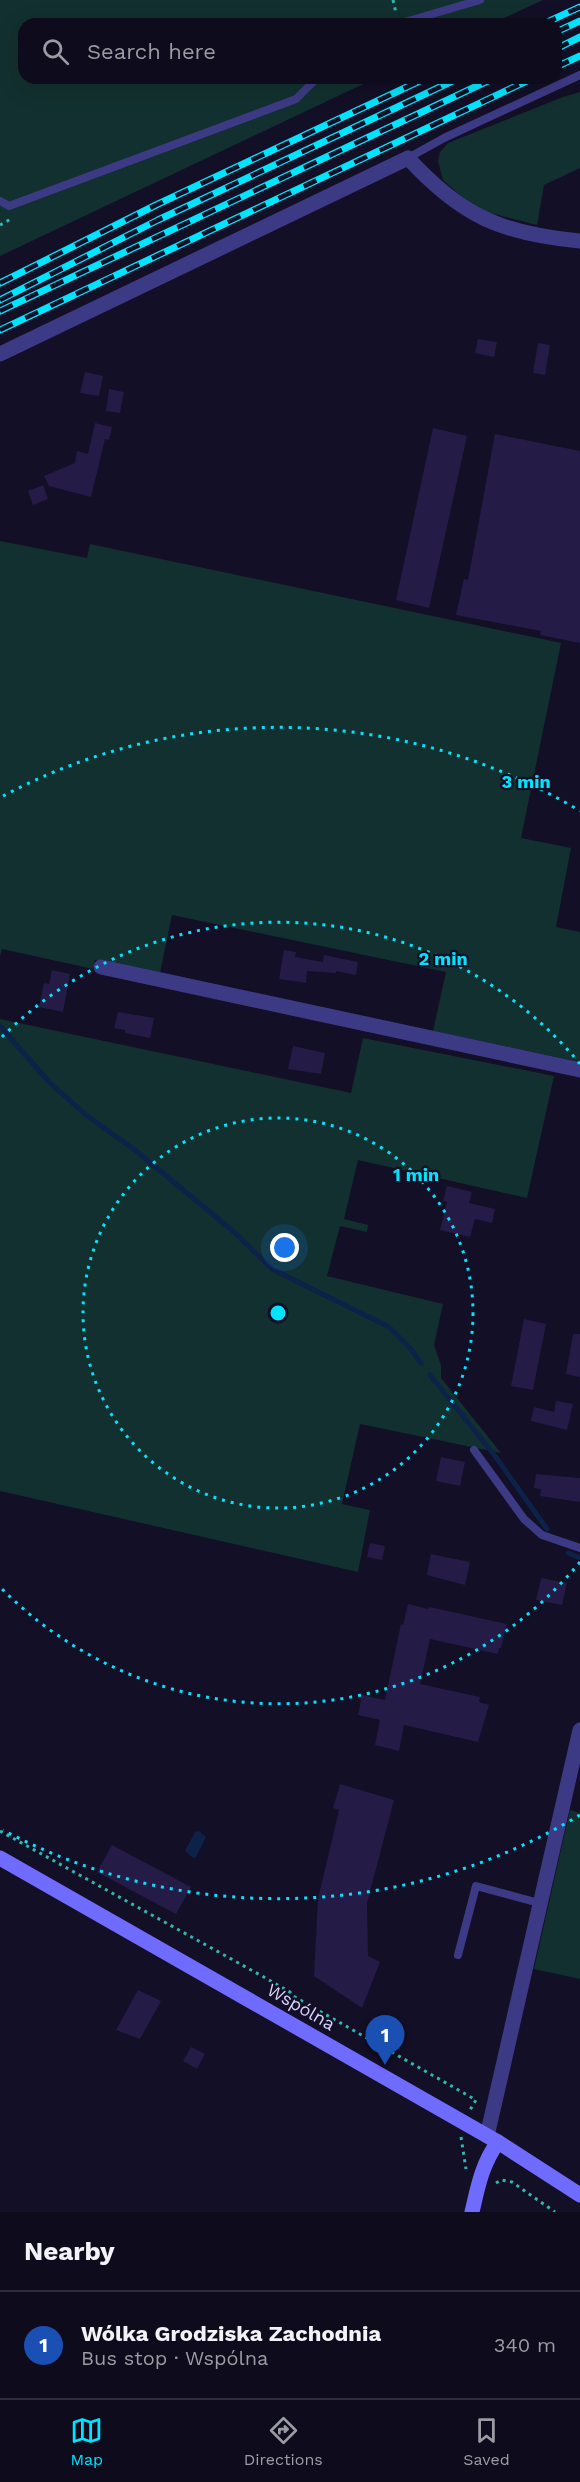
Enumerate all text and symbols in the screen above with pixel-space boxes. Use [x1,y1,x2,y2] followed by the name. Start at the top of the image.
[18,18,562,84] search box
[39,35,72,68] icon: search
[87,39,216,64] text: Search here
[501,771,551,792] text: 3 min
[418,948,468,969] text: 2 min
[393,1164,439,1185] text: 1 min
[270,1233,299,1262] your location
[268,1303,288,1323] centre of rings
[263,1979,339,2034] street label: Wspólna
[366,2016,404,2065] pin: 1
[24,2236,115,2266] text: Nearby
[81,2321,381,2346] text: Wólka Grodziska Zachodnia
[39,2333,48,2357] text: 1
[494,2333,556,2357] text: 340 m
[81,2346,268,2370] text: Bus stop · Wspólna
[70,2414,103,2469] tab: Map
[244,2414,323,2469] tab: Directions
[463,2414,510,2469] tab: Saved

